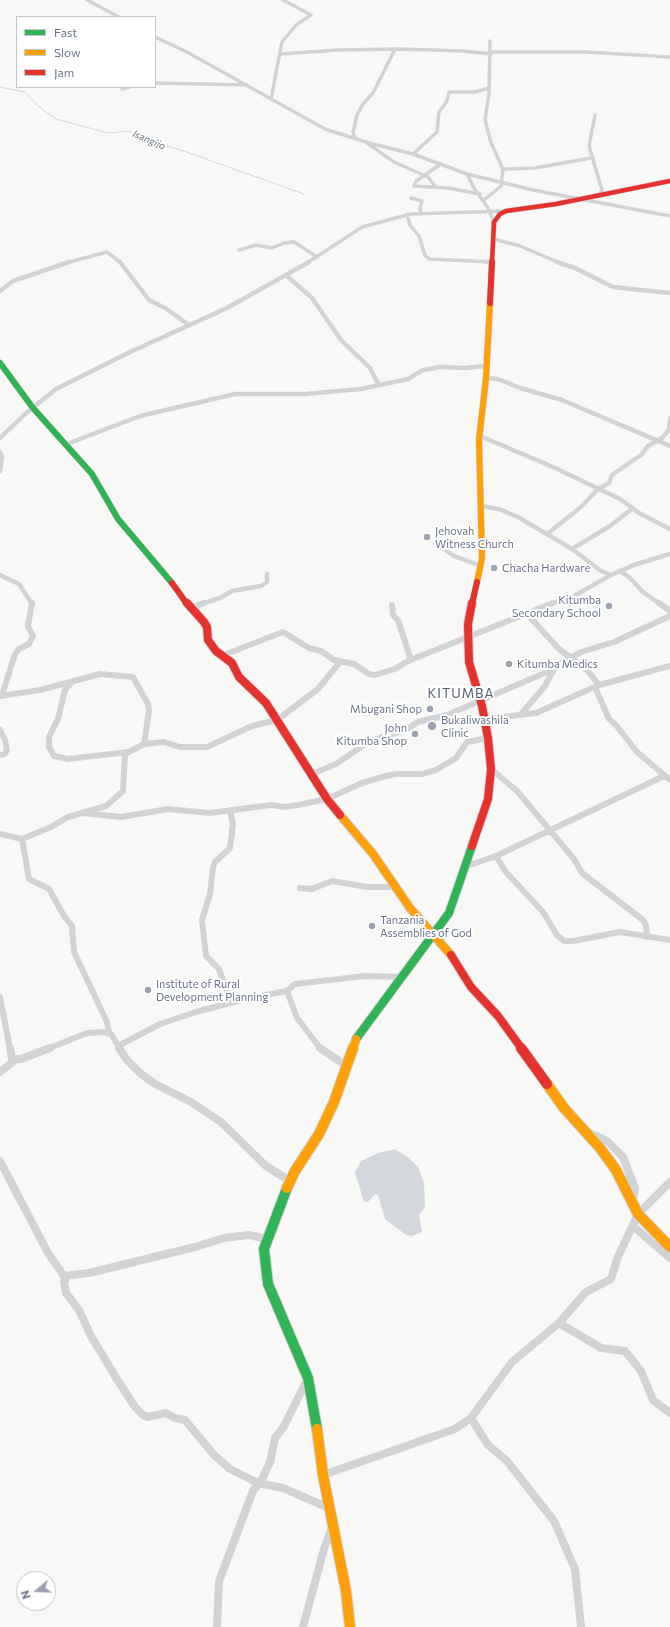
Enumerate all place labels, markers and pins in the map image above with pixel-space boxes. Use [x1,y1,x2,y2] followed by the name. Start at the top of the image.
[435,524,514,550] place label: Jehovah Witness Church
[422,532,432,542] marker: Jehovah Witness Church
[502,561,590,575] place label: Chacha Hardware
[489,563,499,573] marker: Chacha Hardware
[512,593,601,619] place label: Kitumba Secondary School
[604,601,614,611] marker: Kitumba Secondary School
[517,657,598,671] place label: Kitumba Medics
[504,659,514,669] marker: Kitumba Medics
[350,702,422,716] place label: Mbugani Shop
[425,704,435,714] marker: Mbugani Shop
[441,713,509,739] place label: Bukaliwashila Clinic
[426,720,438,732] marker: Bukaliwashila Clinic
[336,721,407,747] place label: John Kitumba Shop
[410,729,420,739] marker: John Kitumba Shop
[380,913,472,939] place label: Tanzania Assemblies of God
[367,921,377,931] marker: Tanzania Assemblies of God
[156,977,268,1003] place label: Institute of Rural Development Planning
[143,985,153,995] marker: Institute of Rural Development Planning

